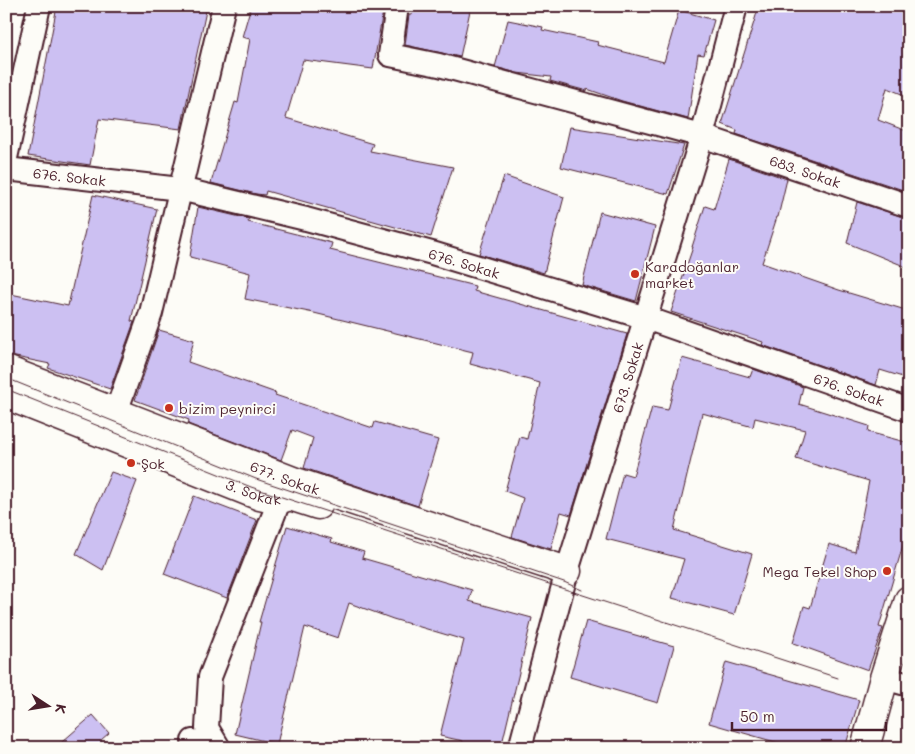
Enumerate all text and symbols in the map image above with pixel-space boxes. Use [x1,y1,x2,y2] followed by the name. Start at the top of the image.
[767,150,843,192] street label: 683. Sokak
[32,163,107,190] street label: 676. Sokak
[427,243,502,283] street label: 676. Sokak
[645,257,739,292] place label: Karadoğanlar market
[629,268,641,280] marker: Karadoğanlar market
[607,340,647,415] street label: 673. Sokak
[811,368,887,410] street label: 676. Sokak
[179,399,276,418] place label: bizim peynirci
[163,402,175,414] marker: bizim peynirci
[141,454,165,473] place label: Şok
[248,456,322,499] street label: 677. Sokak
[125,457,137,469] marker: Şok
[223,474,282,509] street label: 3. Sokak
[763,562,877,581] place label: Mega Tekel Shop
[881,565,893,577] marker: Mega Tekel Shop
[22,682,72,732] north arrow
[732,699,886,731] scale bar
[51,702,71,715] text: K
[740,706,775,726] text: 50 m

